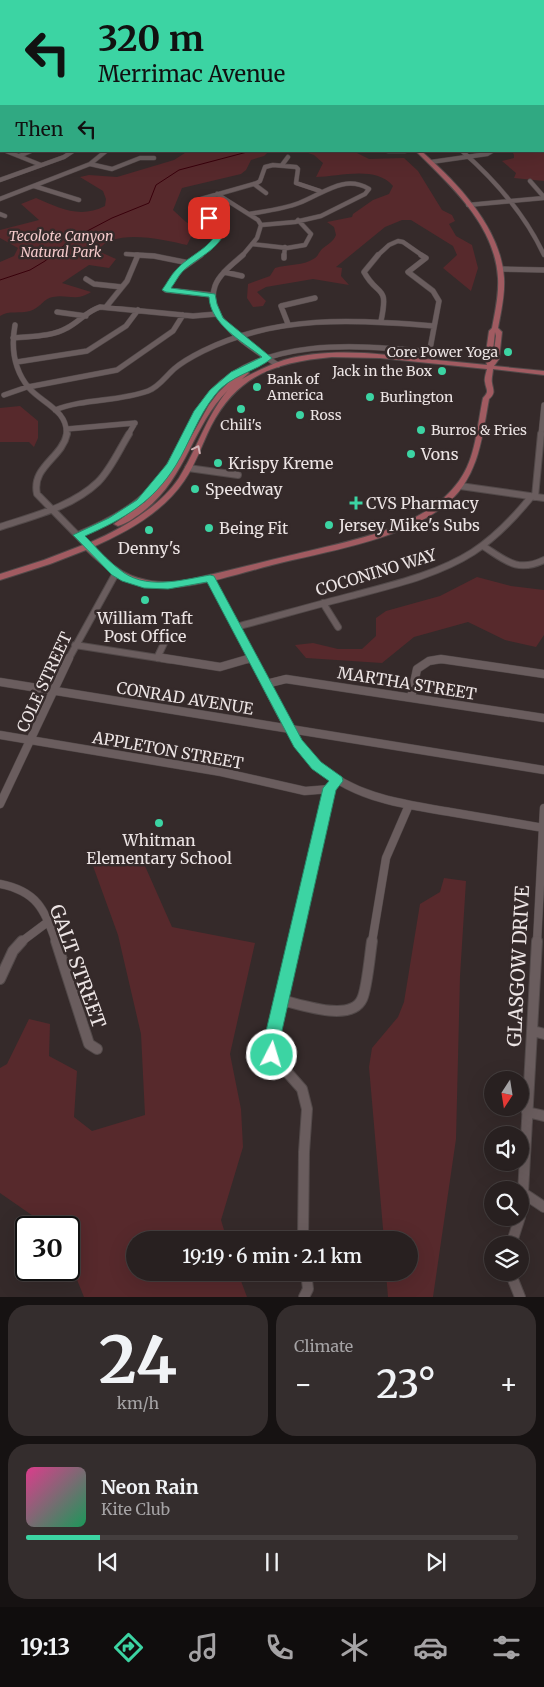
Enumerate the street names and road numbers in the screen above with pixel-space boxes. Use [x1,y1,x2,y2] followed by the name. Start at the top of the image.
[313,544,440,600] street label: COCONINO WAY
[12,629,76,735] street label: COLE STREET
[336,662,478,704] street label: MARTHA STREET
[115,677,256,719] street label: CONRAD AVENUE
[90,727,245,773] street label: APPLETON STREET
[502,885,534,1047] street label: GLASGOW DRIVE
[45,901,111,1031] street label: GALT STREET

